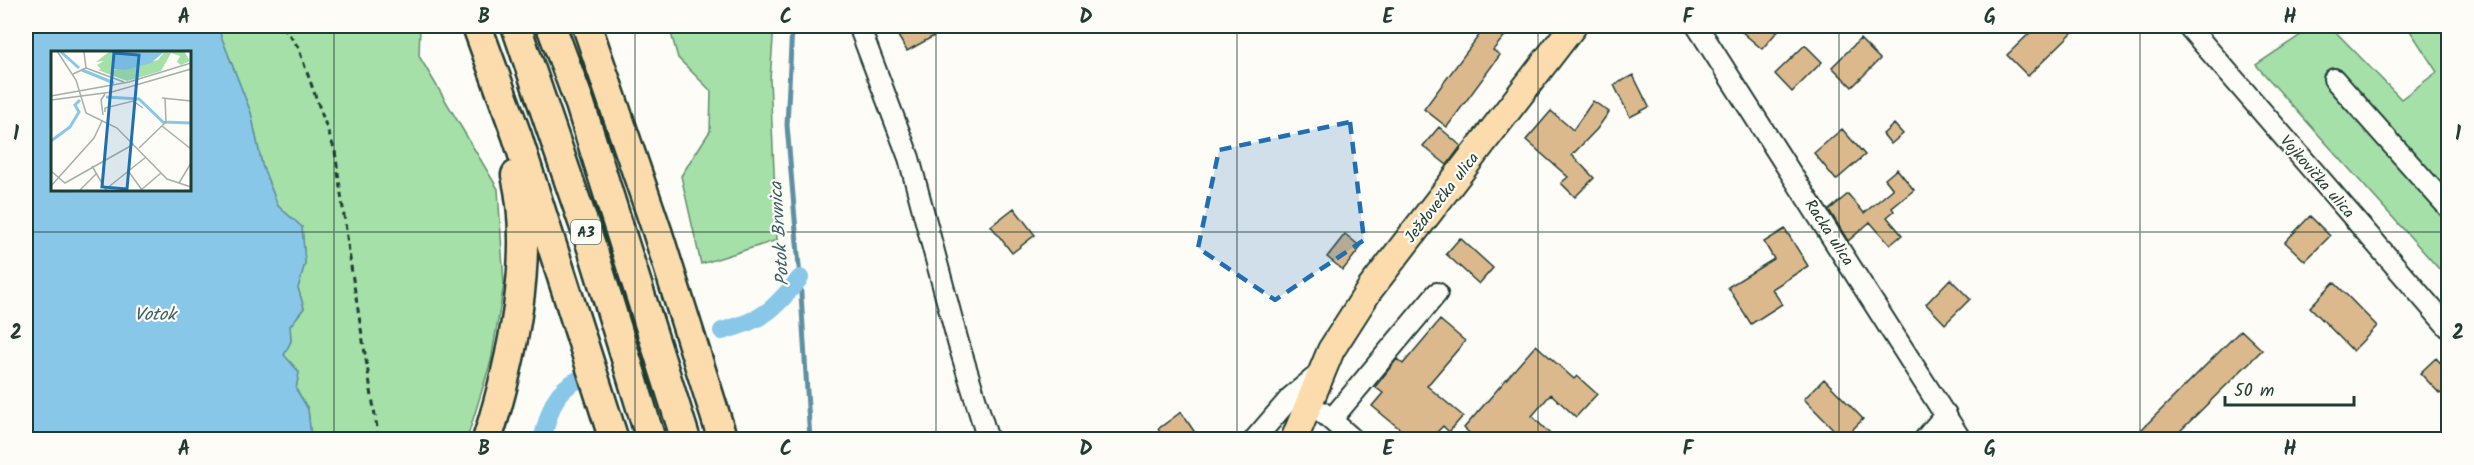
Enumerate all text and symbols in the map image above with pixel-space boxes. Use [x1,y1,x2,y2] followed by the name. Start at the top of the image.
[178,2,190,34] text: A
[478,2,490,34] text: B
[780,2,792,34] text: C
[1079,2,1093,34] text: D
[1382,2,1394,34] text: E
[1683,2,1695,34] text: F
[1984,2,1996,34] text: G
[2283,2,2297,34] text: H
[51,51,190,190] inset map
[13,119,19,151] text: 1
[2455,119,2461,151] text: 1
[2273,130,2360,224] street label: Vojkovička ulica
[1399,147,1486,249] street label: Ježdovečka ulica
[762,179,799,287] water label: Potok Brvnica
[1798,194,1860,271] street label: Racka ulica
[571,220,601,244] road number: A3
[134,301,178,330] water label: Votok
[10,318,22,350] text: 2
[2452,318,2464,350] text: 2
[2225,369,2354,407] scale bar
[2234,377,2274,406] text: 50 m
[178,434,190,465] text: A
[478,434,490,465] text: B
[780,434,792,465] text: C
[1079,434,1093,465] text: D
[1382,434,1394,465] text: E
[1683,434,1695,465] text: F
[1984,434,1996,465] text: G
[2283,434,2297,465] text: H

